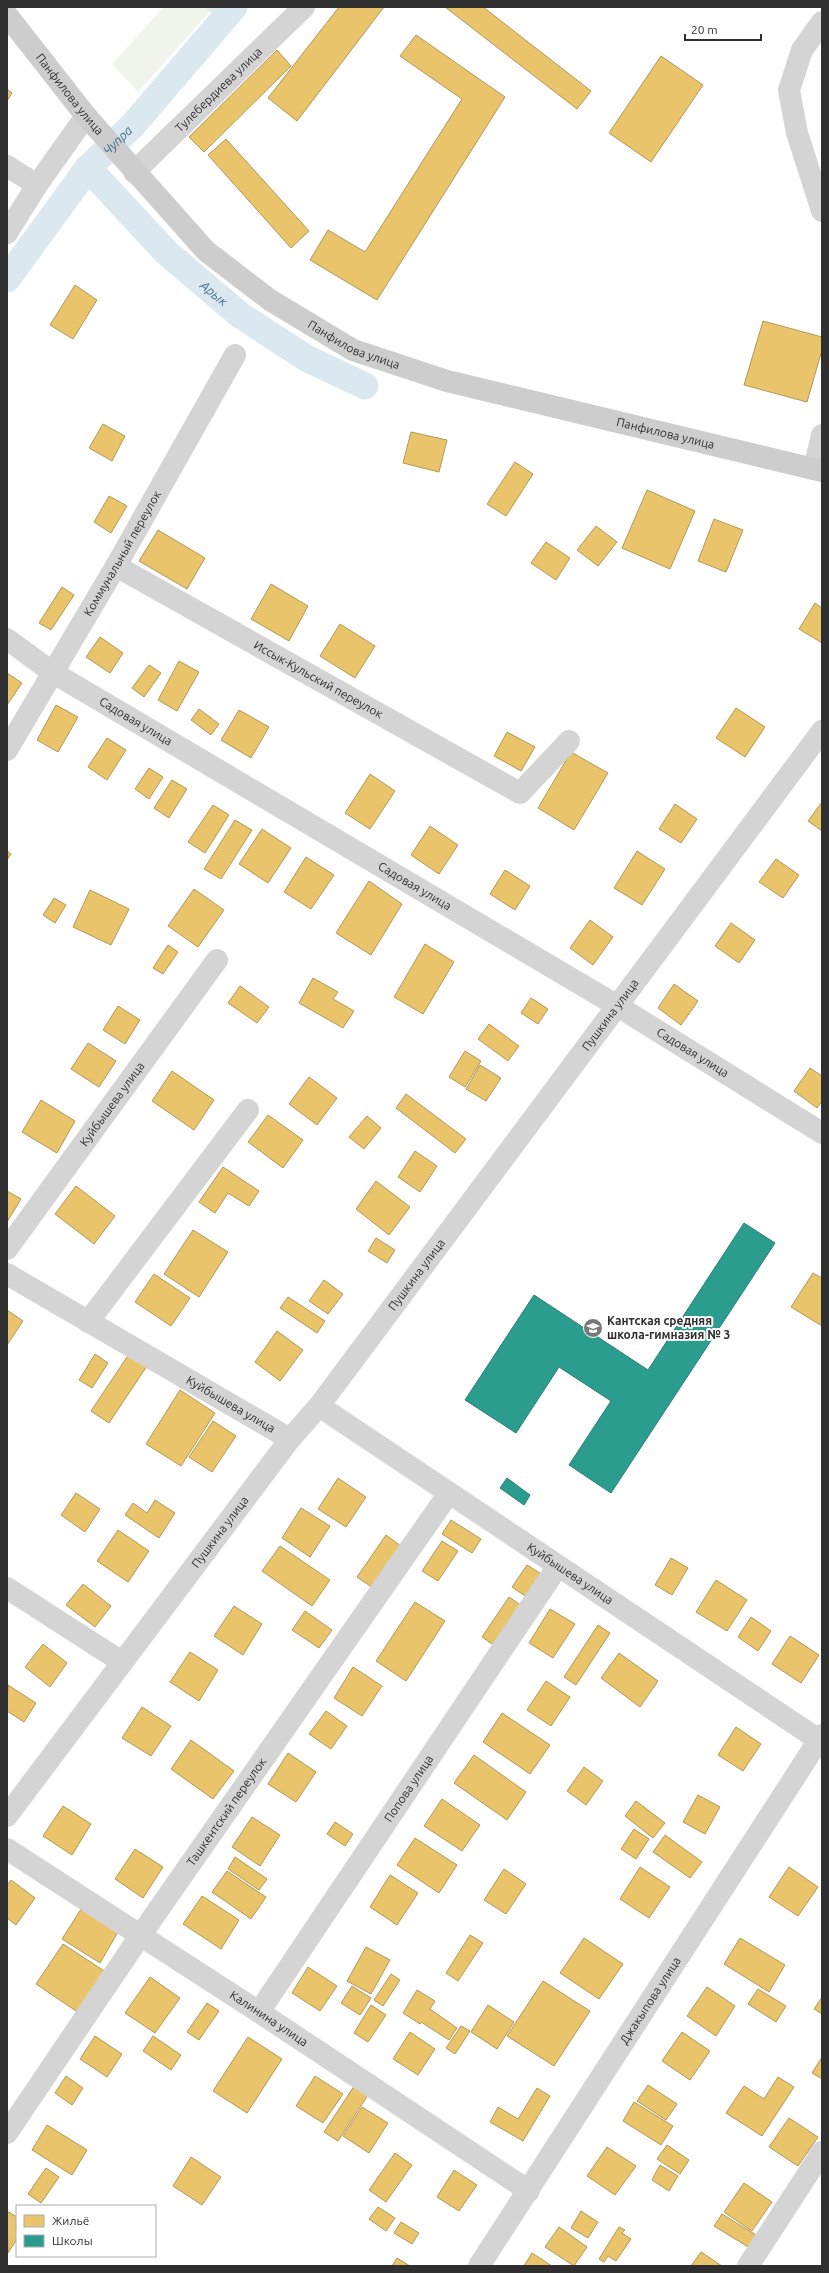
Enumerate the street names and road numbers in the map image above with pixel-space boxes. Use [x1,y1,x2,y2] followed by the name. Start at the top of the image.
[172,44,264,134] street label: Тулебердиева улица
[34,51,106,137] street label: Панфилова улица
[306,317,401,371] street label: Панфилова улица
[615,415,716,451] street label: Панфилова улица
[81,488,163,618] street label: Коммунальный переулок
[252,638,385,721] street label: Иссык-Кульский переулок
[97,694,175,748] street label: Садовая улица
[376,859,454,912] street label: Садовая улица
[579,976,641,1053] street label: Пушкина улица
[654,1025,731,1079] street label: Садовая улица
[77,1059,147,1148] street label: Куйбышева улица
[386,1236,447,1313] street label: Пушкина улица
[184,1373,278,1435] street label: Куйбышева улица
[189,1494,251,1570] street label: Пушкина улица
[525,1540,616,1607] street label: Куйбышева улица
[381,1752,435,1824] street label: Попова улица
[184,1755,268,1868] street label: Ташкентский переулок
[617,1954,683,2046] street label: Джакыпова улица
[228,1988,311,2049] street label: Калинина улица

